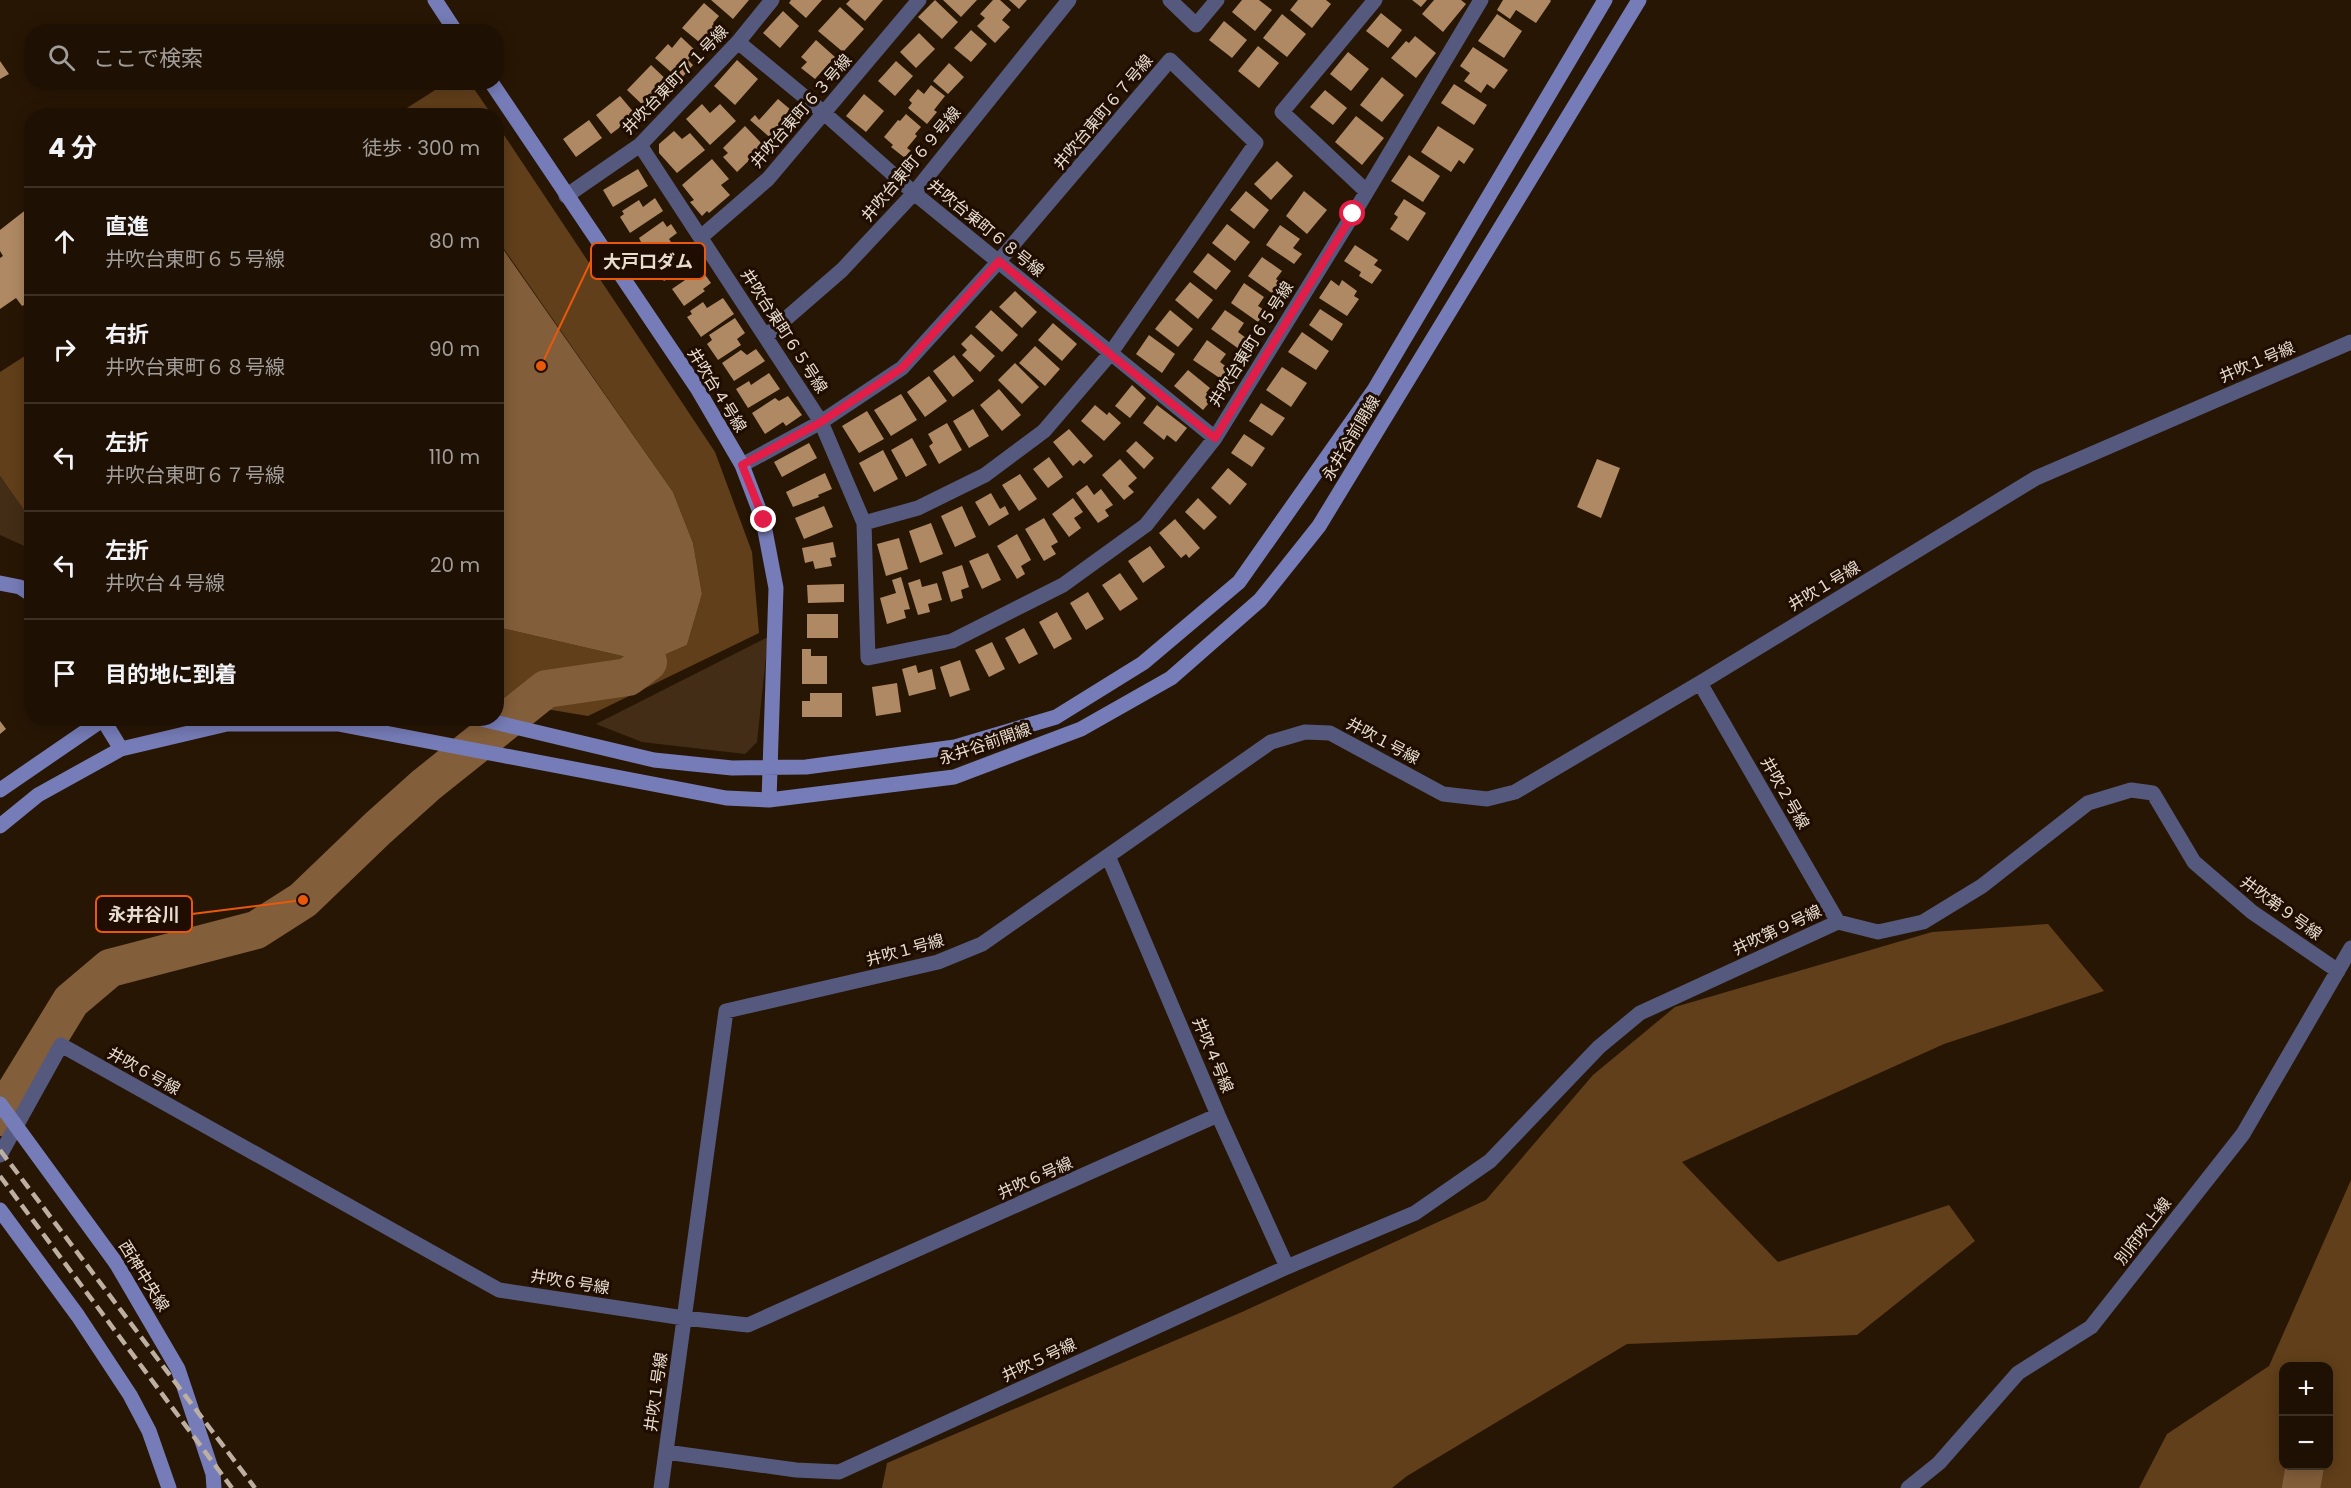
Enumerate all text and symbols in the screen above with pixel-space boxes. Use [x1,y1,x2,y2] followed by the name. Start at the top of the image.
[617,20,733,140] street label: 井吹台東町７１号線
[24,24,504,90] search box
[45,41,78,74] icon: search
[93,43,203,74] text: ここで検索
[745,49,857,173] street label: 井吹台東町６３号線
[1048,49,1158,175] street label: 井吹台東町６７号線
[856,101,966,227] street label: 井吹台東町６９号線
[48,130,97,166] text: 4 分
[362,134,480,162] text: 徒歩 · 300 m
[923,174,1049,282] street label: 井吹台東町６８号線
[1339,200,1365,226] route start
[105,211,149,242] text: 直進
[48,225,81,258] icon: ahead
[429,227,480,255] text: 80 m
[591,243,705,279] callout: 大戸口ダム
[105,245,285,273] text: 井吹台東町６５号線
[603,249,693,274] text: 大戸口ダム
[735,264,833,398] street label: 井吹台東町６５号線
[1203,277,1299,411] street label: 井吹台東町６５号線
[105,319,149,350] text: 右折
[48,333,81,366] icon: right
[429,335,480,363] text: 90 m
[2216,336,2298,388] street label: 井吹１号線
[682,343,752,437] street label: 井吹台４号線
[105,353,285,381] text: 井吹台東町６８号線
[1316,391,1386,485] street label: 永井谷前開線
[105,427,149,458] text: 左折
[48,441,81,474] icon: left
[429,443,480,471] text: 110 m
[105,461,285,489] text: 井吹台東町６７号線
[750,506,776,532] route end
[105,535,149,566] text: 左折
[48,549,81,582] icon: left
[430,551,480,579] text: 20 m
[1784,556,1864,616] street label: 井吹１号線
[105,569,225,597] text: 井吹台４号線
[48,657,81,690] icon: arrive
[105,659,237,690] text: 目的地に到着
[1342,712,1424,770] street label: 井吹１号線
[936,717,1034,771] street label: 永井谷前開線
[1755,753,1815,833] street label: 井吹２号線
[2235,870,2327,946] street label: 井吹第９号線
[96,896,192,932] callout: 永井谷川
[1729,899,1825,961] street label: 井吹第９号線
[108,902,180,927] text: 永井谷川
[863,929,947,971] street label: 井吹１号線
[1187,1014,1239,1096] street label: 井吹４号線
[103,1042,185,1100] street label: 井吹６号線
[994,1151,1076,1205] street label: 井吹６号線
[2109,1192,2177,1270] street label: 別府吹上線
[113,1236,175,1316] street label: 西神中央線
[529,1264,611,1300] street label: 井吹６号線
[998,1333,1080,1387] street label: 井吹５号線
[639,1351,673,1433] street label: 井吹１号線
[2279,1362,2333,1470] map controls
[2279,1362,2333,1416] button: +
[2279,1416,2333,1470] button: −

